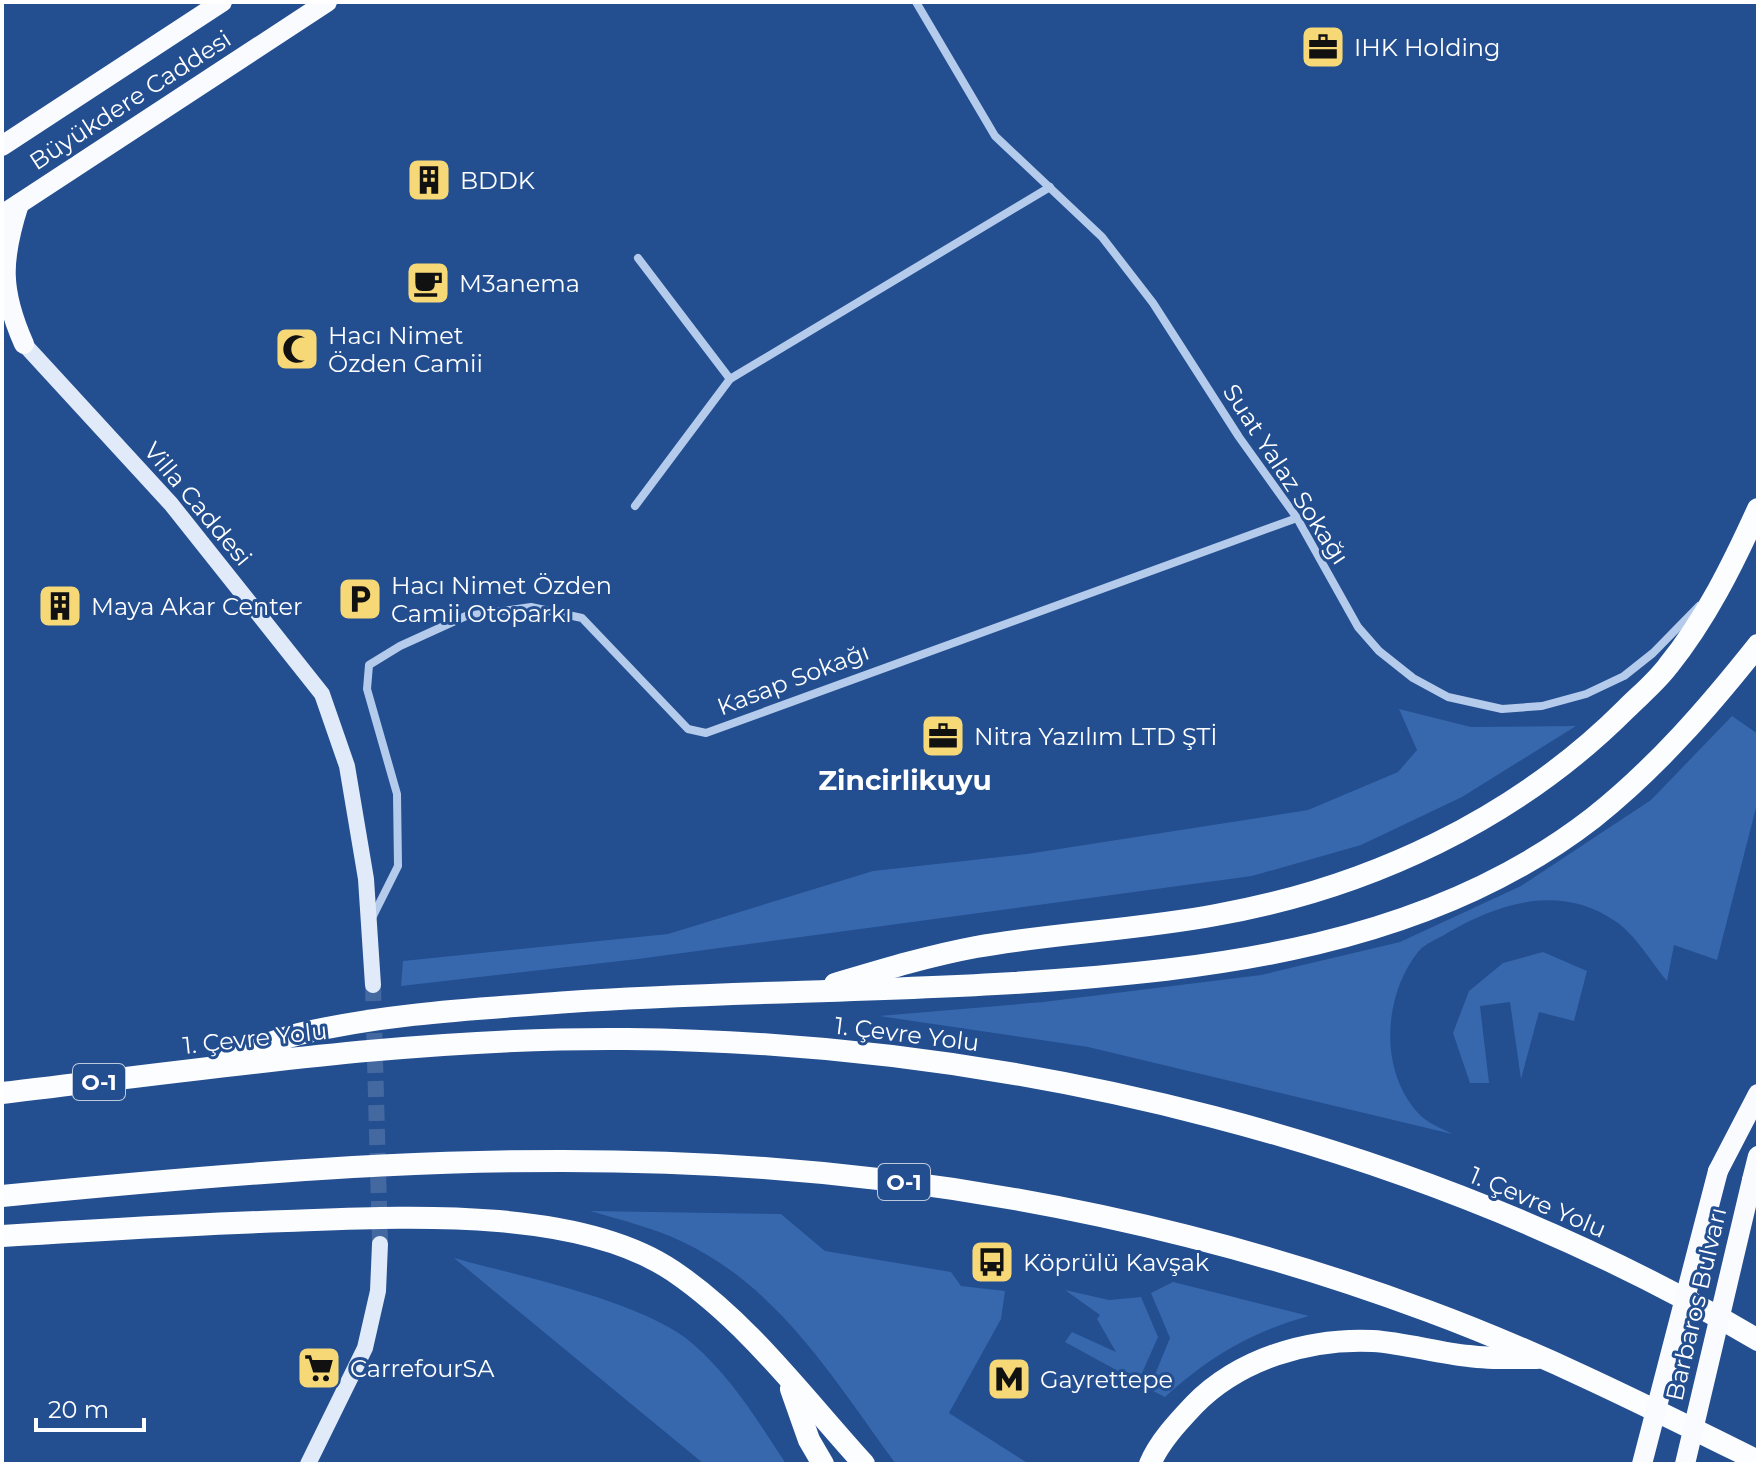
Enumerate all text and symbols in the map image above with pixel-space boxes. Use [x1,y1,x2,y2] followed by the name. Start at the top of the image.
[1299,23,1347,71] office icon: IHK Holding
[24,24,236,176] street label: Büyükdere Caddesi
[1354,33,1501,62] place label: IHK Holding
[405,156,453,204] building icon: BDDK
[460,166,535,195] place label: BDDK
[404,259,452,307] cafe icon: M3anema
[459,269,580,298] place label: M3anema
[328,321,483,378] place label: Hacı Nimet Özden Camii
[273,325,321,373] mosque icon: Hacı Nimet Özden Camii
[1217,378,1355,570] street label: Suat Yalaz Sokağı
[138,436,258,572] street label: Villa Caddesi
[391,571,612,628] place label: Hacı Nimet Özden Camii Otoparkı
[336,575,384,623] parking icon: Hacı Nimet Özden Camii Otoparkı
[36,582,84,630] building icon: Maya Akar Center
[91,592,303,621] place label: Maya Akar Center
[713,637,873,721] street label: Kasap Sokağı
[919,712,967,760] office icon: Nitra Yazılım LTD ŞTİ
[974,722,1218,751] place label: Nitra Yazılım LTD ŞTİ
[818,763,992,797] district label: Zincirlikuyu
[833,1011,981,1057] street label: 1. Çevre Yolu
[181,1016,329,1060] street label: 1. Çevre Yolu
[73,1064,125,1100] road number: O-1
[1465,1160,1611,1244] street label: 1. Çevre Yolu
[878,1164,930,1200] road number: O-1
[1660,1204,1732,1404] street label: Barbaros Bulvarı
[968,1238,1016,1286] bus stop icon: Köprülü Kavşak
[1023,1248,1210,1277] place label: Köprülü Kavşak
[295,1344,343,1392] supermarket icon: CarrefourSA
[350,1354,495,1383] place label: CarrefourSA
[985,1355,1033,1403] metro station icon: Gayrettepe
[1040,1365,1173,1394] place label: Gayrettepe
[36,1382,144,1432] scale bar
[48,1395,109,1424] text: 20 m

